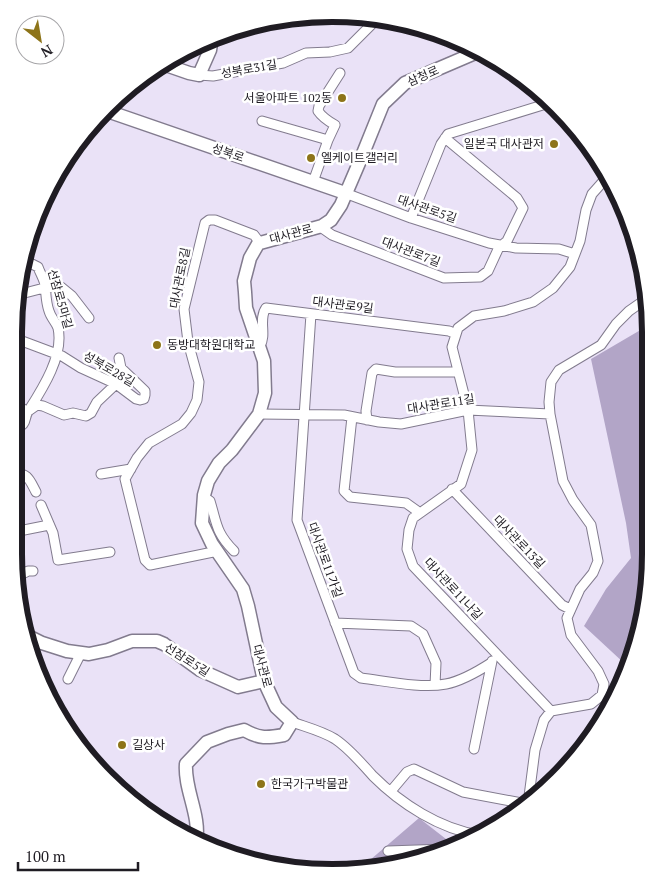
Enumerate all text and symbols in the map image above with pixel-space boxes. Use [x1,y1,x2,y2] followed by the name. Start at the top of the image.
[15,15,65,65] north arrow
[37,41,56,63] text: N
[220,56,278,81] street label: 성북로31길
[405,62,441,89] street label: 삼청로
[244,90,332,105] place label: 서울아파트 102동
[336,92,348,104] marker: 서울아파트 102동
[464,136,544,151] place label: 일본국 대사관저
[548,138,560,150] marker: 일본국 대사관저
[210,140,246,165] street label: 성북로
[321,150,398,165] place label: 엘케이트갤러리
[305,152,317,164] marker: 엘케이트갤러리
[396,191,459,226] street label: 대사관로5길
[268,221,314,246] street label: 대사관로
[380,233,443,270] street label: 대사관로7길
[166,246,193,310] street label: 대사관로8길
[45,267,76,331] street label: 선잠로5마길
[312,293,375,316] street label: 대사관로9길
[167,337,255,352] place label: 동방대학원대학교
[151,339,163,351] marker: 동방대학원대학교
[81,348,138,389] street label: 성북로28길
[406,391,476,416] street label: 대사관로11길
[490,512,548,571] street label: 대사관로13길
[305,520,346,600] street label: 대사관로11가길
[421,555,486,623] street label: 대사관로11나길
[162,640,213,680] street label: 선잠로5길
[250,643,275,689] street label: 대사관로
[132,737,165,752] place label: 길상사
[116,739,128,751] marker: 길상사
[271,776,348,791] place label: 한국가구박물관
[255,778,267,790] marker: 한국가구박물관
[18,840,138,872] scale bar
[25,846,66,866] text: 100 m

